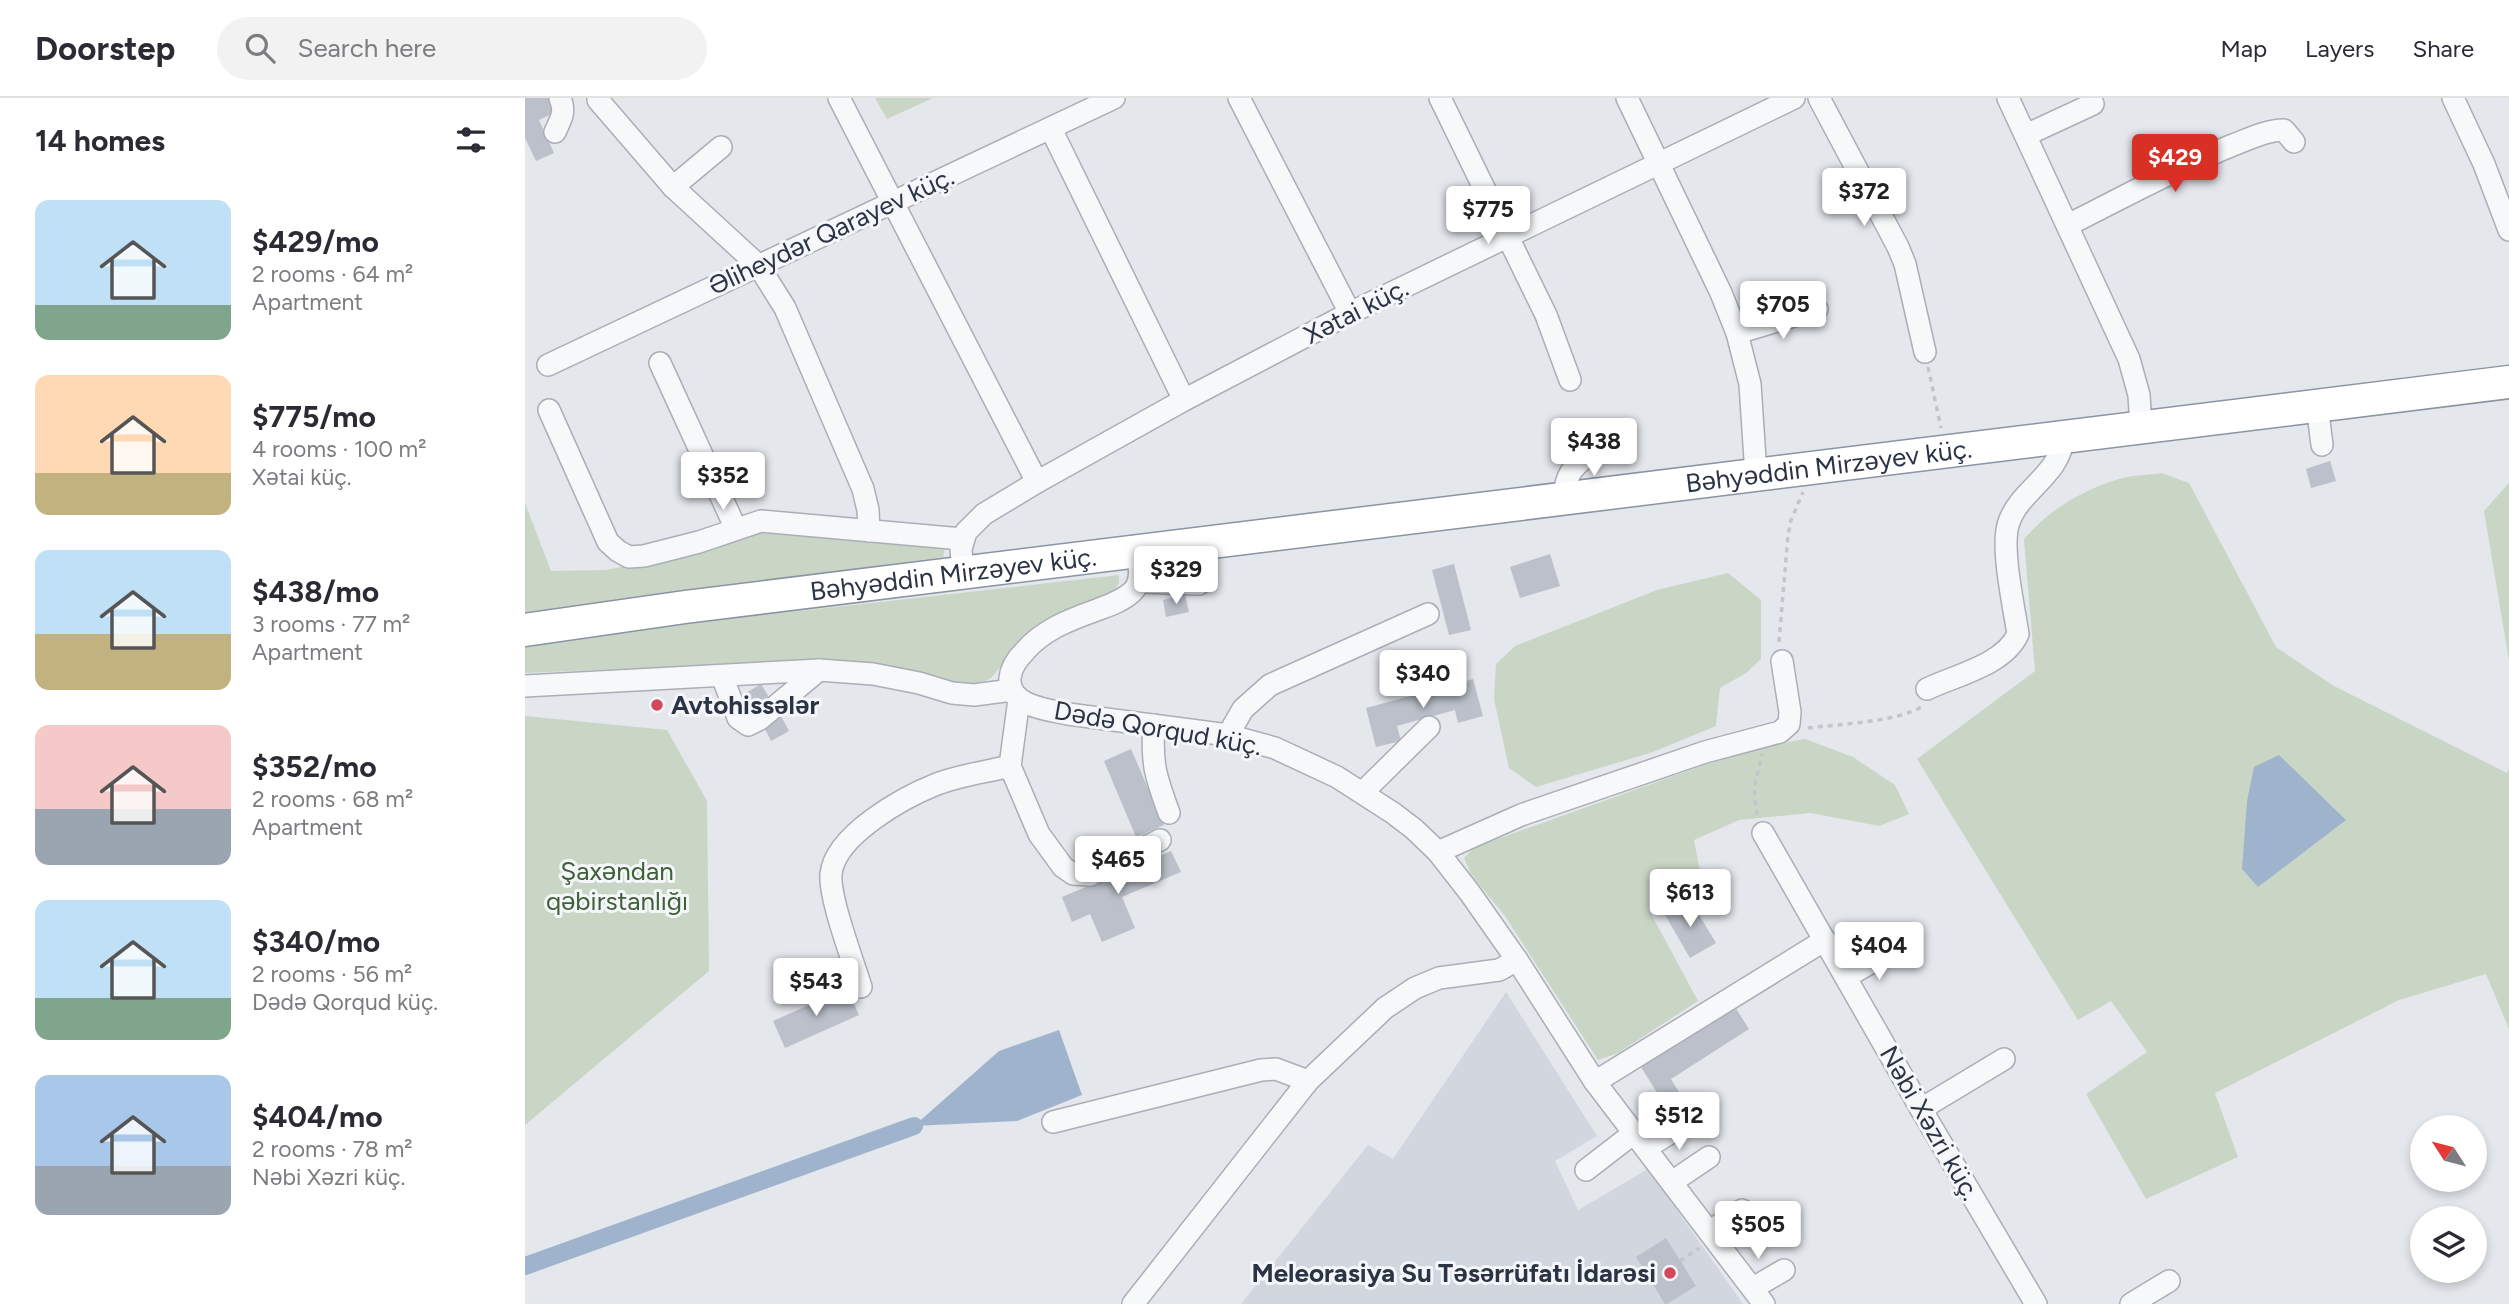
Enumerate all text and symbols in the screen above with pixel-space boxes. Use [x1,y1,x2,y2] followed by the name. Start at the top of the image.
[217,17,707,80] search box
[35,29,175,68] text: Doorstep
[241,29,279,67] icon: search
[297,32,436,64] text: Search here
[2220,34,2267,63] text: Map
[2305,34,2374,63] text: Layers
[2412,34,2474,63] text: Share
[452,121,490,159] icon: filters
[35,122,165,159] text: 14 homes
[2134,134,2216,194] pin: $429
[2148,143,2202,171] text: $429
[703,160,959,302] street label: Əliheydər Qarayev küç.
[1823,169,1905,228] pin: $372
[1838,177,1890,205] text: $372
[1447,186,1529,246] pin: $775
[1462,195,1514,223] text: $775
[252,223,379,260] text: $429/mo
[91,228,175,312] icon: home
[252,260,413,288] text: 2 rooms · 64 m²
[1299,271,1413,351] street label: Xətai küç.
[1742,282,1824,341] pin: $705
[252,288,363,316] text: Apartment
[1756,290,1810,318] text: $705
[252,398,376,435] text: $775/mo
[91,403,175,487] icon: home
[1553,418,1635,478] pin: $438
[1567,427,1621,455] text: $438
[1684,432,1974,499] street label: Bəhyəddin Mirzəyev küç.
[252,435,426,463] text: 4 rooms · 100 m²
[682,452,764,512] pin: $352
[697,461,749,489] text: $352
[252,463,352,491] text: Xətai küç.
[808,540,1098,607] street label: Bəhyəddin Mirzəyev küç.
[1135,546,1217,606] pin: $329
[1150,555,1202,583] text: $329
[252,573,379,610] text: $438/mo
[91,578,175,662] icon: home
[252,610,410,638] text: 3 rooms · 77 m²
[252,638,363,666] text: Apartment
[1382,650,1464,710] pin: $340
[1396,659,1451,687] text: $340
[671,689,819,721] place label: Avtohissələr
[1052,694,1264,762] street label: Dədə Qorqud küç.
[649,697,665,713] marker: Avtohissələr
[252,748,377,785] text: $352/mo
[91,753,175,837] icon: home
[252,785,413,813] text: 2 rooms · 68 m²
[252,813,363,841] text: Apartment
[1077,836,1159,896] pin: $465
[1091,845,1145,873] text: $465
[546,855,688,917] park label: Şaxəndan qəbirstanlığı
[1649,870,1731,929] pin: $613
[1666,878,1714,906] text: $613
[1838,922,1920,982] pin: $404
[252,923,380,960] text: $340/mo
[91,928,175,1012] icon: home
[1851,931,1907,959] text: $404
[775,958,857,1018] pin: $543
[252,960,412,988] text: 2 rooms · 56 m²
[789,967,843,995] text: $543
[252,988,438,1016] text: Dədə Qorqud küç.
[1873,1040,1987,1206] street label: Nəbi Xəzri küç.
[1638,1093,1720,1152] pin: $512
[252,1098,383,1135] text: $404/mo
[1654,1101,1704,1129] text: $512
[91,1103,175,1187] icon: home
[2410,1115,2487,1192] north arrow
[2410,1115,2487,1283] map controls
[252,1135,413,1163] text: 2 rooms · 78 m²
[252,1163,405,1191] text: Nəbi Xəzri küç.
[1717,1202,1799,1261] pin: $505
[2410,1206,2487,1283] button: layers
[1731,1210,1785,1238] text: $505
[1251,1257,1656,1289] place label: Meleorasiya Su Təsərrüfatı İdarəsi
[1662,1265,1678,1281] marker: Meleorasiya Su Təsərrüfatı İdarəsi

